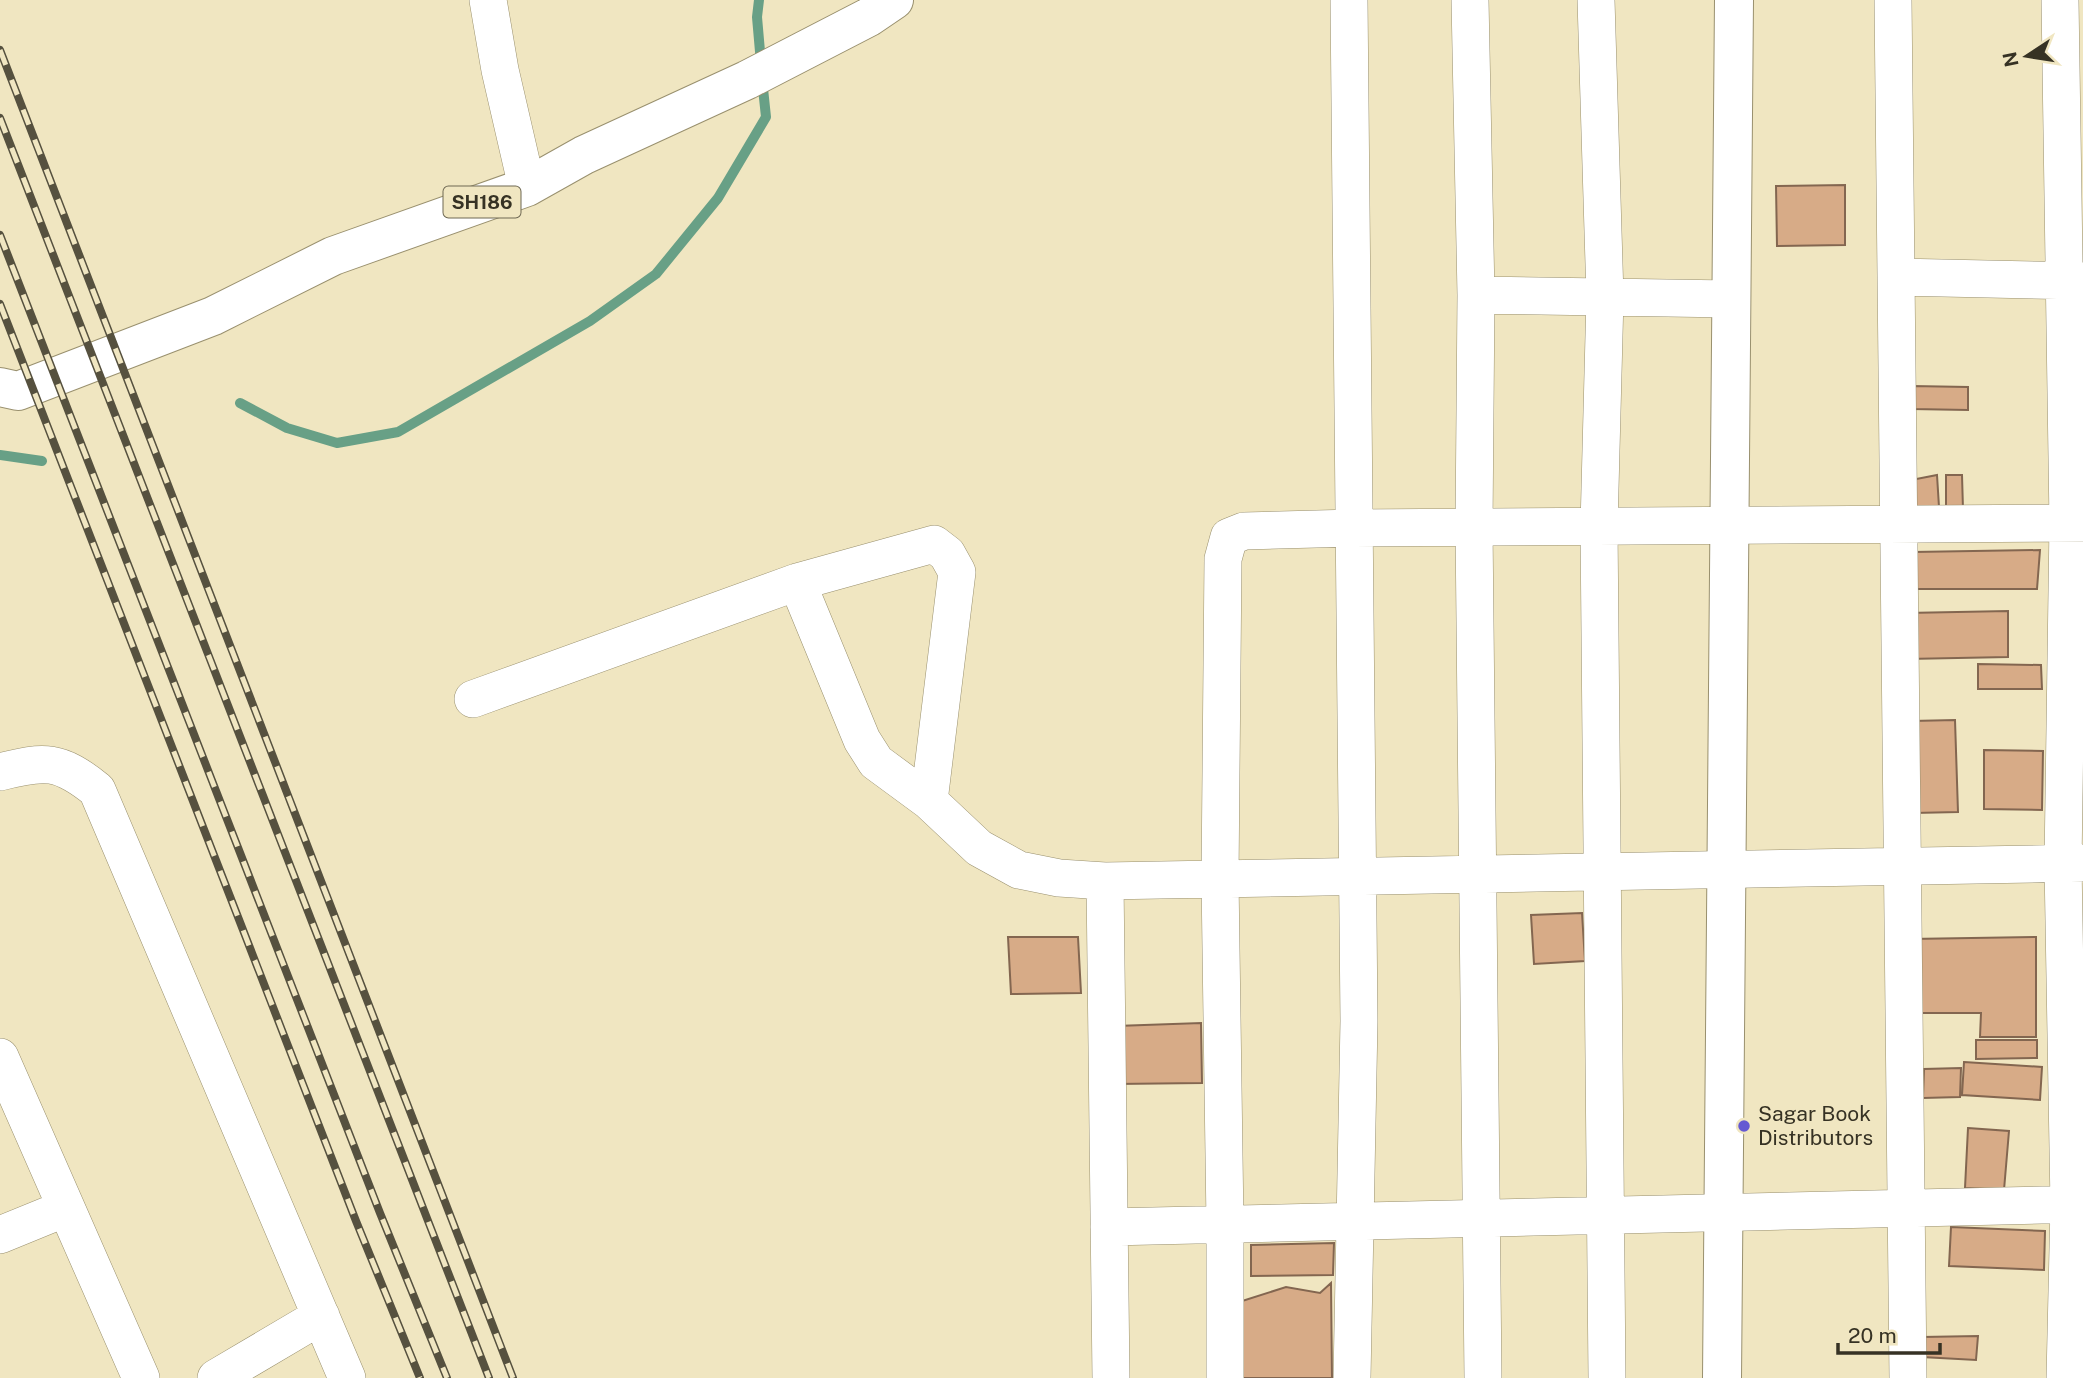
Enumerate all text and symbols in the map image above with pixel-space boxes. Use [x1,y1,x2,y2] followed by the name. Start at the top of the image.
[1992,21,2062,91] north arrow
[1998,50,2023,69] text: N
[444,186,520,218] road number: SH186
[1758,1101,1873,1150] place label: Sagar Book Distributors
[1736,1118,1752,1134] marker: Sagar Book Distributors
[1838,1312,1940,1356] scale bar
[1848,1323,1897,1348] text: 20 m

